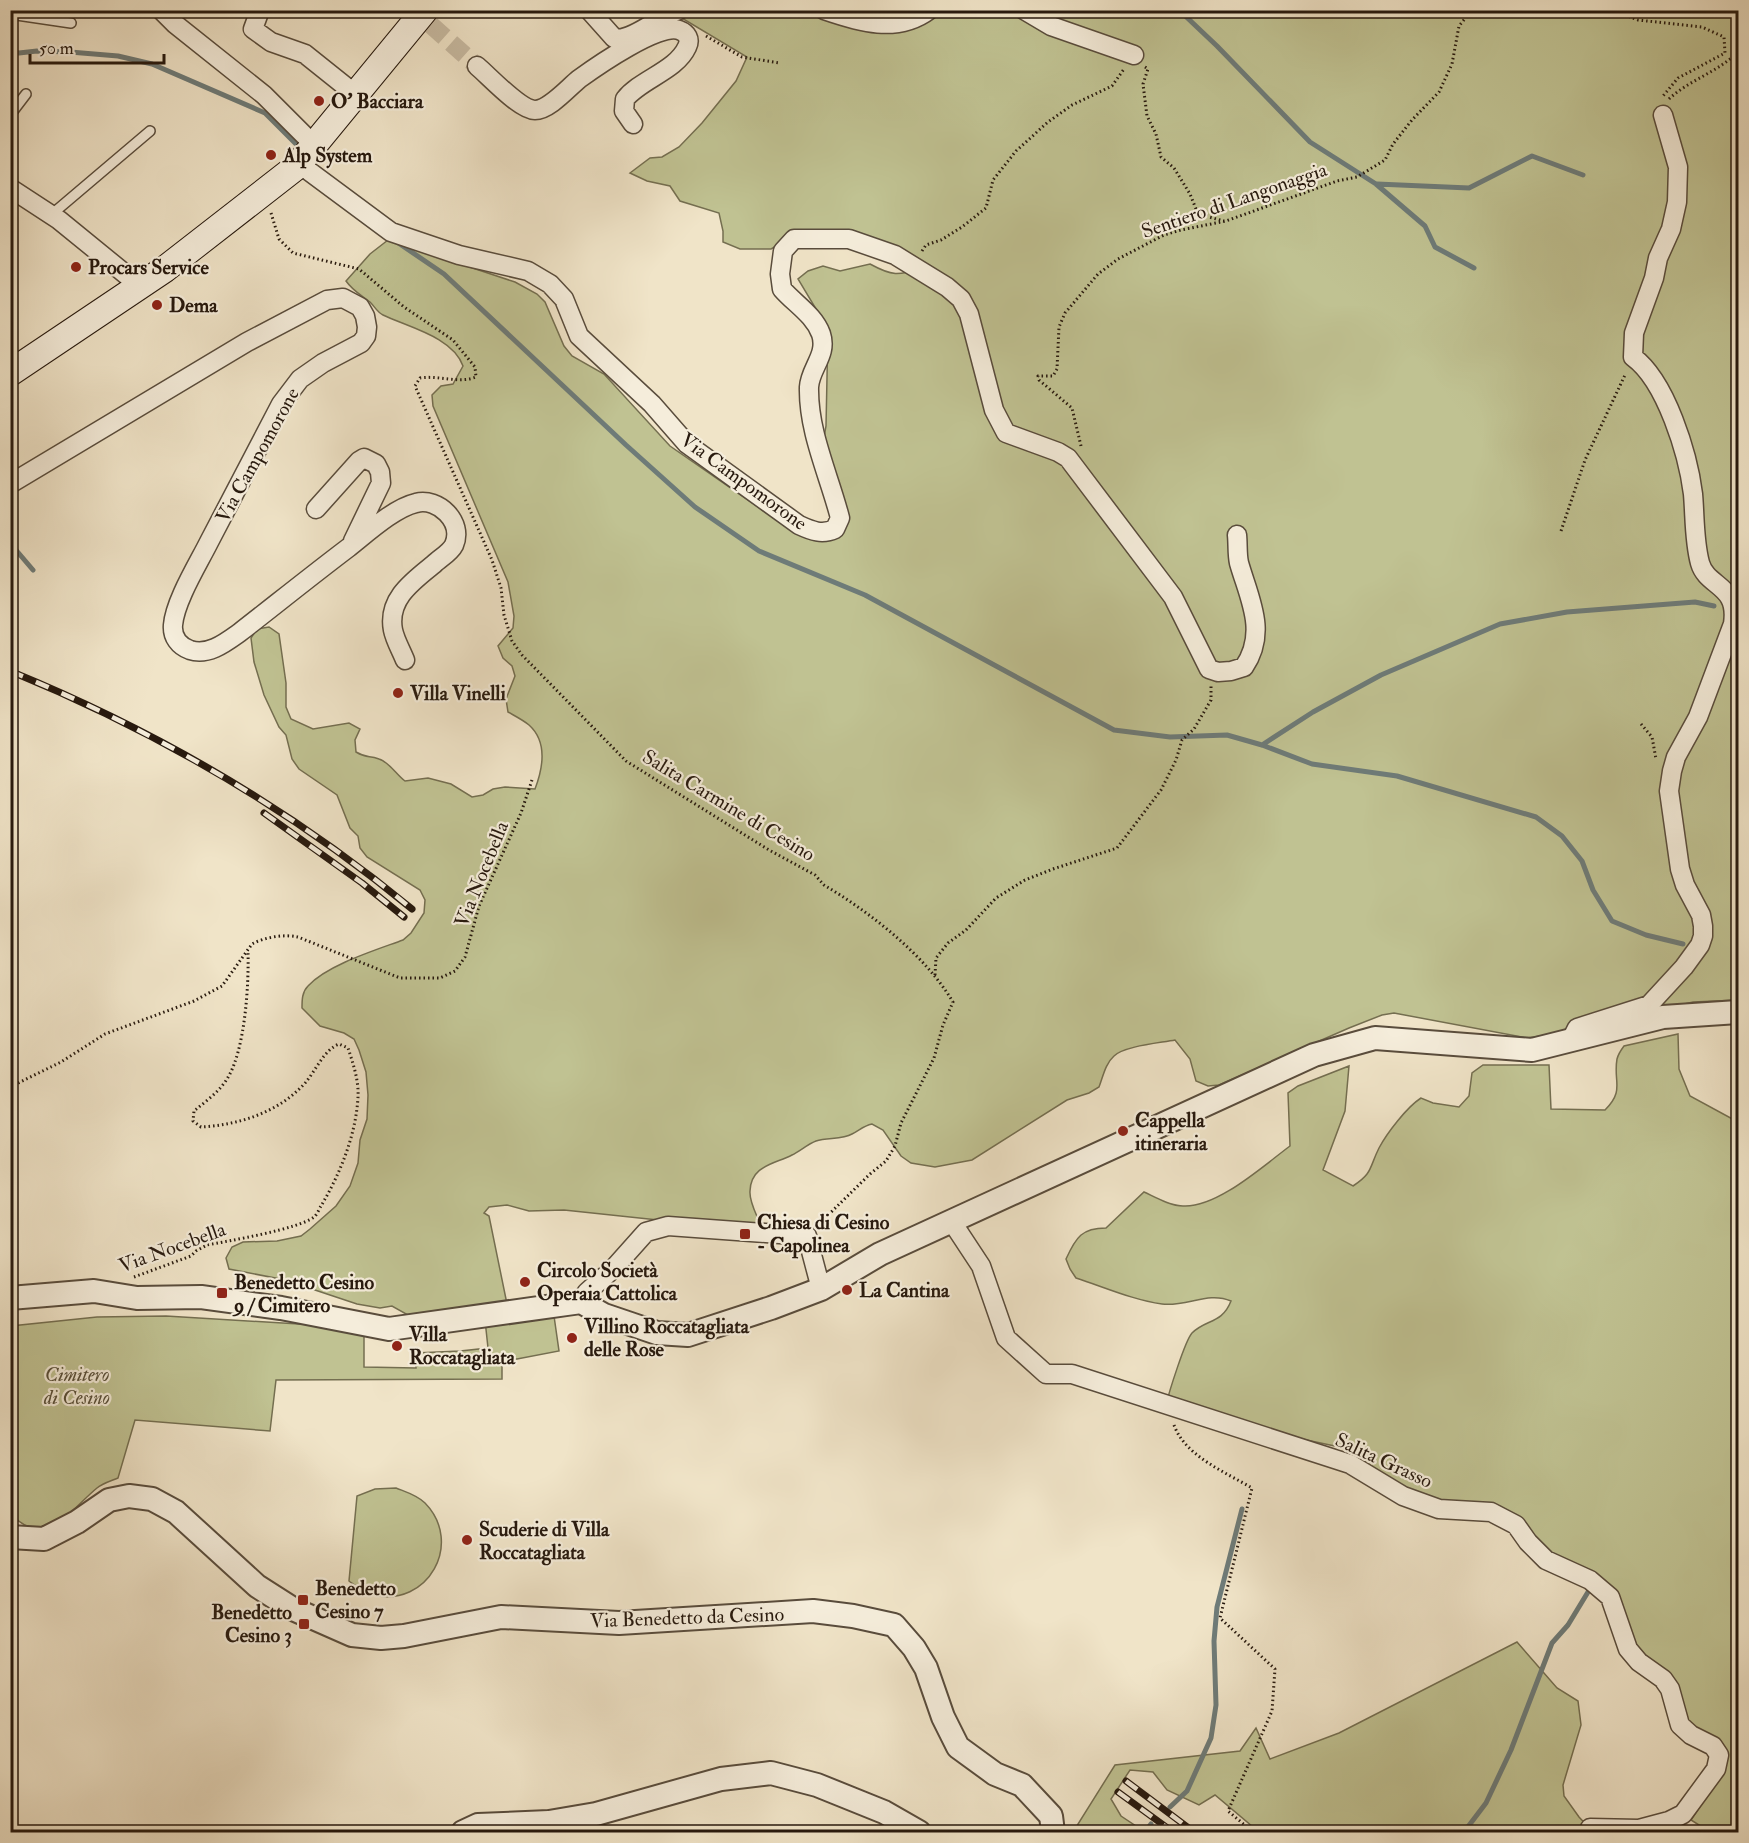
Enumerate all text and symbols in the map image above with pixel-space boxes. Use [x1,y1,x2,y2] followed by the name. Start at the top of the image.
[30,27,164,65] scale bar
[39,37,74,60] text: 50 m
[331,89,424,114] place label: O' Bacciara
[312,94,326,108] marker: O' Bacciara
[282,143,373,169] place label: Alp System
[264,148,278,162] marker: Alp System
[1138,157,1331,244] street label: Sentiero di Langonaggia
[88,255,209,280] place label: Procars Service
[69,260,83,274] marker: Procars Service
[169,293,218,318] place label: Dema
[150,298,164,312] marker: Dema
[210,383,306,528] street label: Via Campomorone
[675,427,812,537] street label: Via Campomorone
[409,681,506,706] place label: Villa Vinelli
[391,686,405,700] marker: Villa Vinelli
[638,744,820,867] street label: Salita Carmine di Cesino
[449,817,514,931] street label: Via Nocebella
[1134,1108,1208,1156] place label: Cappella itineraria
[1116,1124,1130,1138] marker: Cappella itineraria
[757,1210,890,1259] place label: Chiesa di Cesino - Capolinea
[115,1216,230,1278] street label: Via Nocebella
[738,1227,752,1241] marker: Chiesa di Cesino - Capolinea
[537,1258,678,1307] place label: Circolo Società Operaia Cattolica
[232,1270,375,1318] place label: Benedetto Cesino 9 / Cimitero
[518,1275,532,1289] marker: Circolo Società Operaia Cattolica
[859,1278,950,1303] place label: La Cantina
[840,1283,854,1297] marker: La Cantina
[215,1286,229,1300] marker: Benedetto Cesino 9 / Cimitero
[583,1314,750,1362] place label: Villino Roccatagliata delle Rose
[408,1322,516,1371] place label: Villa Roccatagliata
[565,1331,579,1345] marker: Villino Roccatagliata delle Rose
[390,1339,404,1353] marker: Villa Roccatagliata
[43,1362,110,1410] park label: Cimitero di Cesino
[1331,1427,1436,1494] street label: Salita Grasso
[479,1517,610,1566] place label: Scuderie di Villa Roccatagliata
[460,1533,474,1547] marker: Scuderie di Villa Roccatagliata
[315,1576,396,1624] place label: Benedetto Cesino 7
[296,1593,310,1607] marker: Benedetto Cesino 7
[211,1600,292,1648] place label: Benedetto Cesino 3
[590,1602,785,1633] street label: Via Benedetto da Cesino
[297,1617,311,1631] marker: Benedetto Cesino 3

